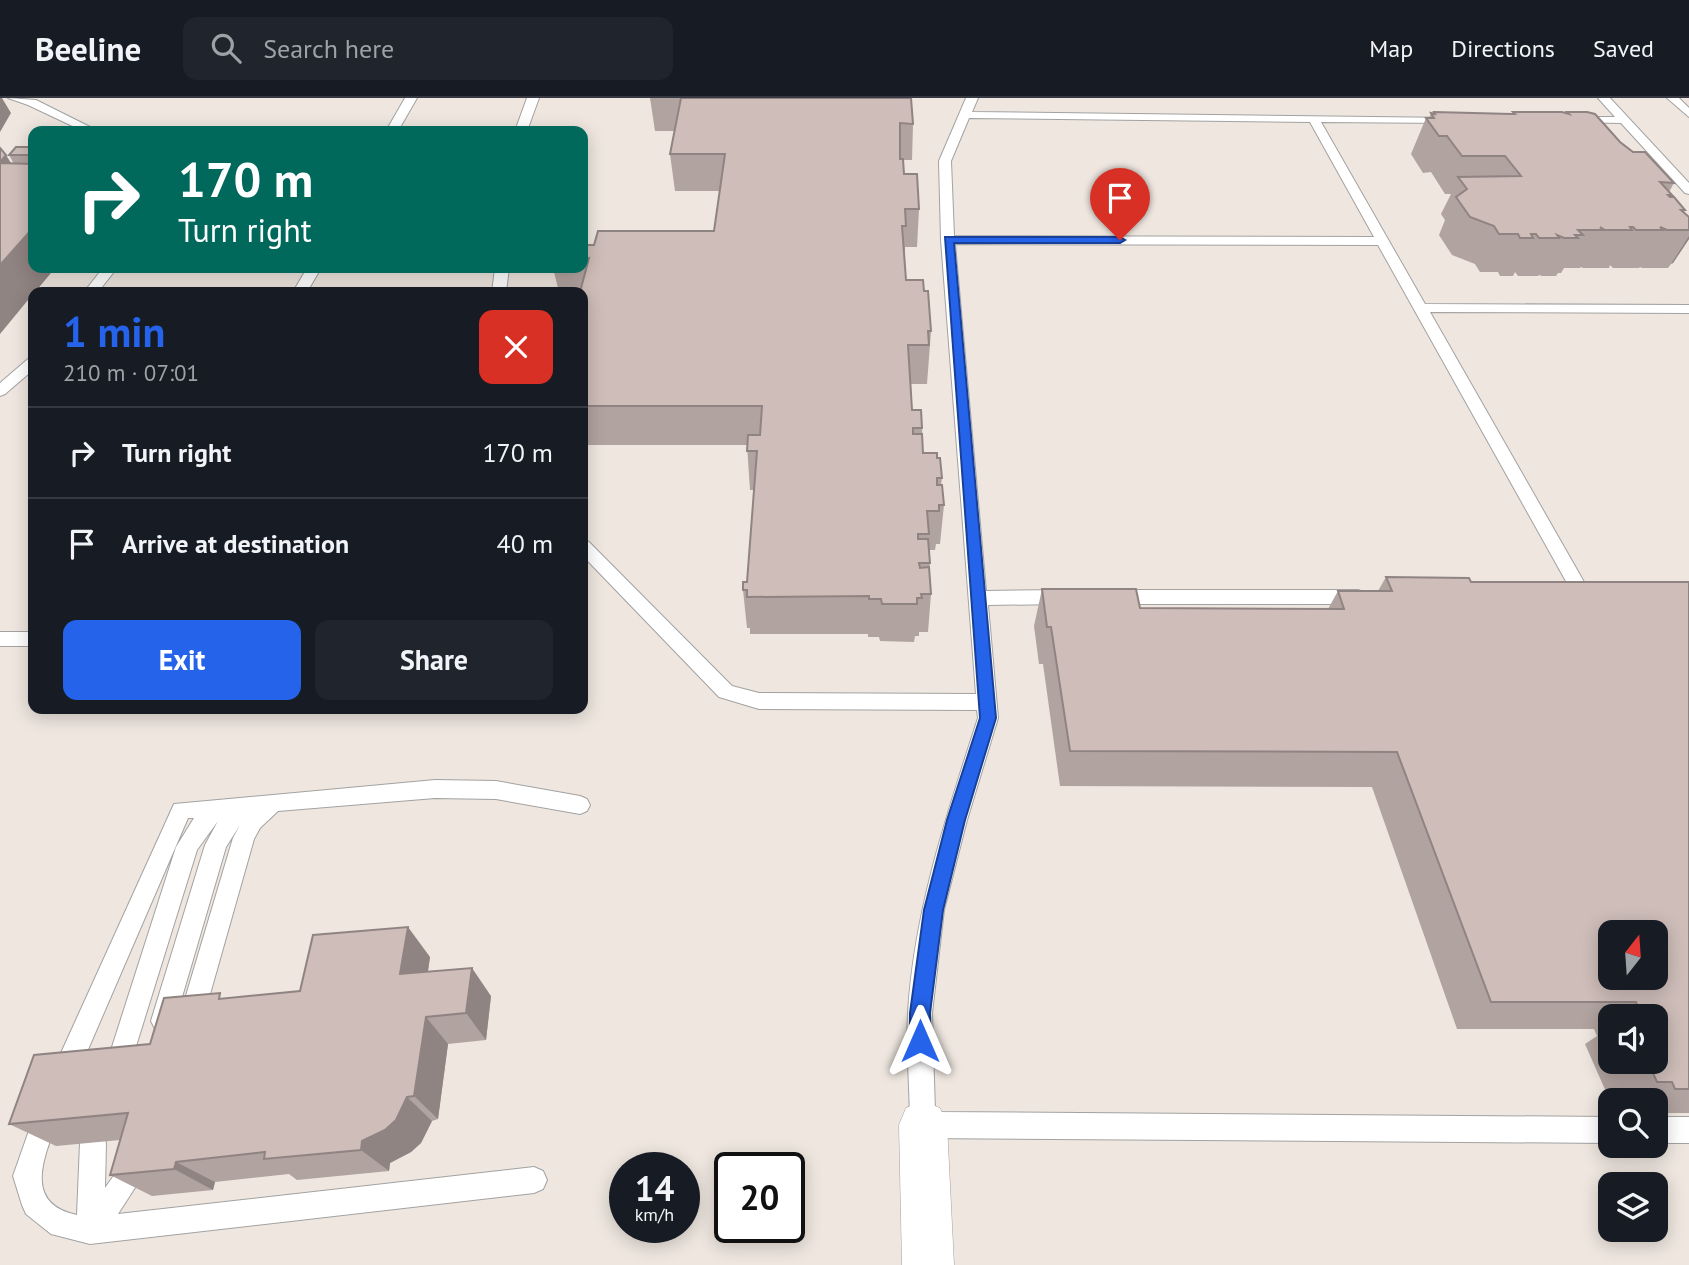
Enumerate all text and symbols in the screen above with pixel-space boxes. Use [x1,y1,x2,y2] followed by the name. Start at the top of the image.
[183,17,673,80] search box
[35,27,141,70] text: Beeline
[207,29,245,67] icon: search
[263,32,394,65] text: Search here
[1369,33,1413,64] text: Map
[1451,33,1555,64] text: Directions
[1593,33,1654,64] text: Saved
[178,147,313,211] text: 170 m
[63,154,154,245] icon: right
[1090,168,1150,240] pin
[1101,179,1139,217] icon: arrive
[178,209,312,251] text: Turn right
[63,304,165,359] text: 1 min
[479,310,553,384] button: close
[63,358,199,387] text: 210 m · 07:01
[63,434,101,472] icon: right
[122,436,231,469] text: Turn right
[482,436,553,469] text: 170 m
[63,525,101,563] icon: arrive
[122,527,349,560] text: Arrive at destination
[497,527,553,560] text: 40 m
[63,620,301,700] button: Exit
[315,620,553,700] button: Share
[1598,920,1668,990] north arrow
[1598,920,1668,1242] map controls
[883,1004,957,1078] position arrow
[1598,1004,1668,1074] button: sound
[1598,1088,1668,1158] button: search
[714,1152,805,1243] speed limit sign: 20
[635,1165,674,1211] text: 14
[1598,1172,1668,1242] button: layers
[635,1203,674,1226] text: km/h

